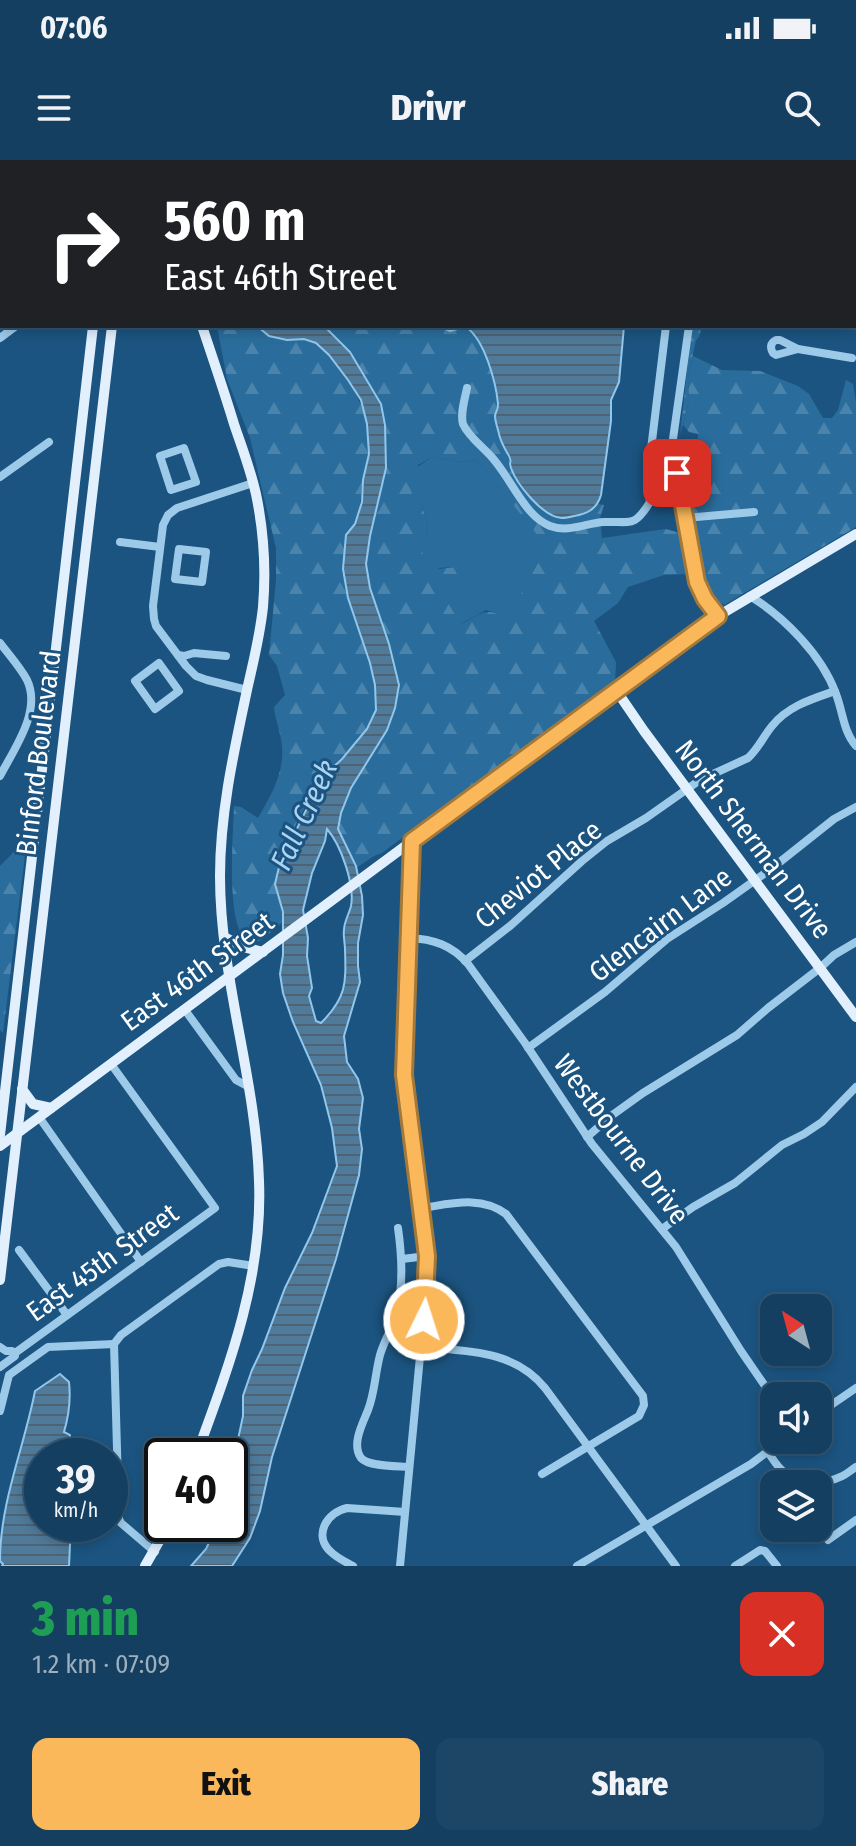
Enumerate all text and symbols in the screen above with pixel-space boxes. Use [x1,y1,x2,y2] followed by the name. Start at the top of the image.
[40,10,108,46] text: 07:06
[32,86,76,130] icon: menu
[391,86,465,130] text: Drivr
[780,86,824,130] icon: search
[164,188,306,255] text: 560 m
[32,192,136,296] icon: right
[164,256,396,300] text: East 46th Street
[643,439,711,507] pin
[655,451,699,495] icon: arrive
[10,649,67,857] street label: Binford Boulevard
[668,733,839,945] street label: North Sherman Drive
[263,754,345,876] water label: Fall Creek
[468,813,608,935] street label: Cheviot Place
[582,860,738,989] street label: Glencairn Lane
[114,904,281,1038] street label: East 46th Street
[547,1048,696,1231] street label: Westbourne Drive
[20,1196,185,1328] street label: East 45th Street
[382,1278,466,1362] position arrow
[760,1294,832,1366] north arrow
[760,1294,832,1542] map controls
[760,1382,832,1454] button: sound
[144,1438,248,1542] speed limit sign: 40
[56,1456,96,1504] text: 39
[760,1470,832,1542] button: layers
[54,1498,98,1522] text: km/h
[32,1590,139,1648] text: 3 min
[740,1592,824,1676] button: close
[32,1649,170,1680] text: 1.2 km · 07:09
[32,1738,420,1830] button: Exit
[436,1738,824,1830] button: Share

